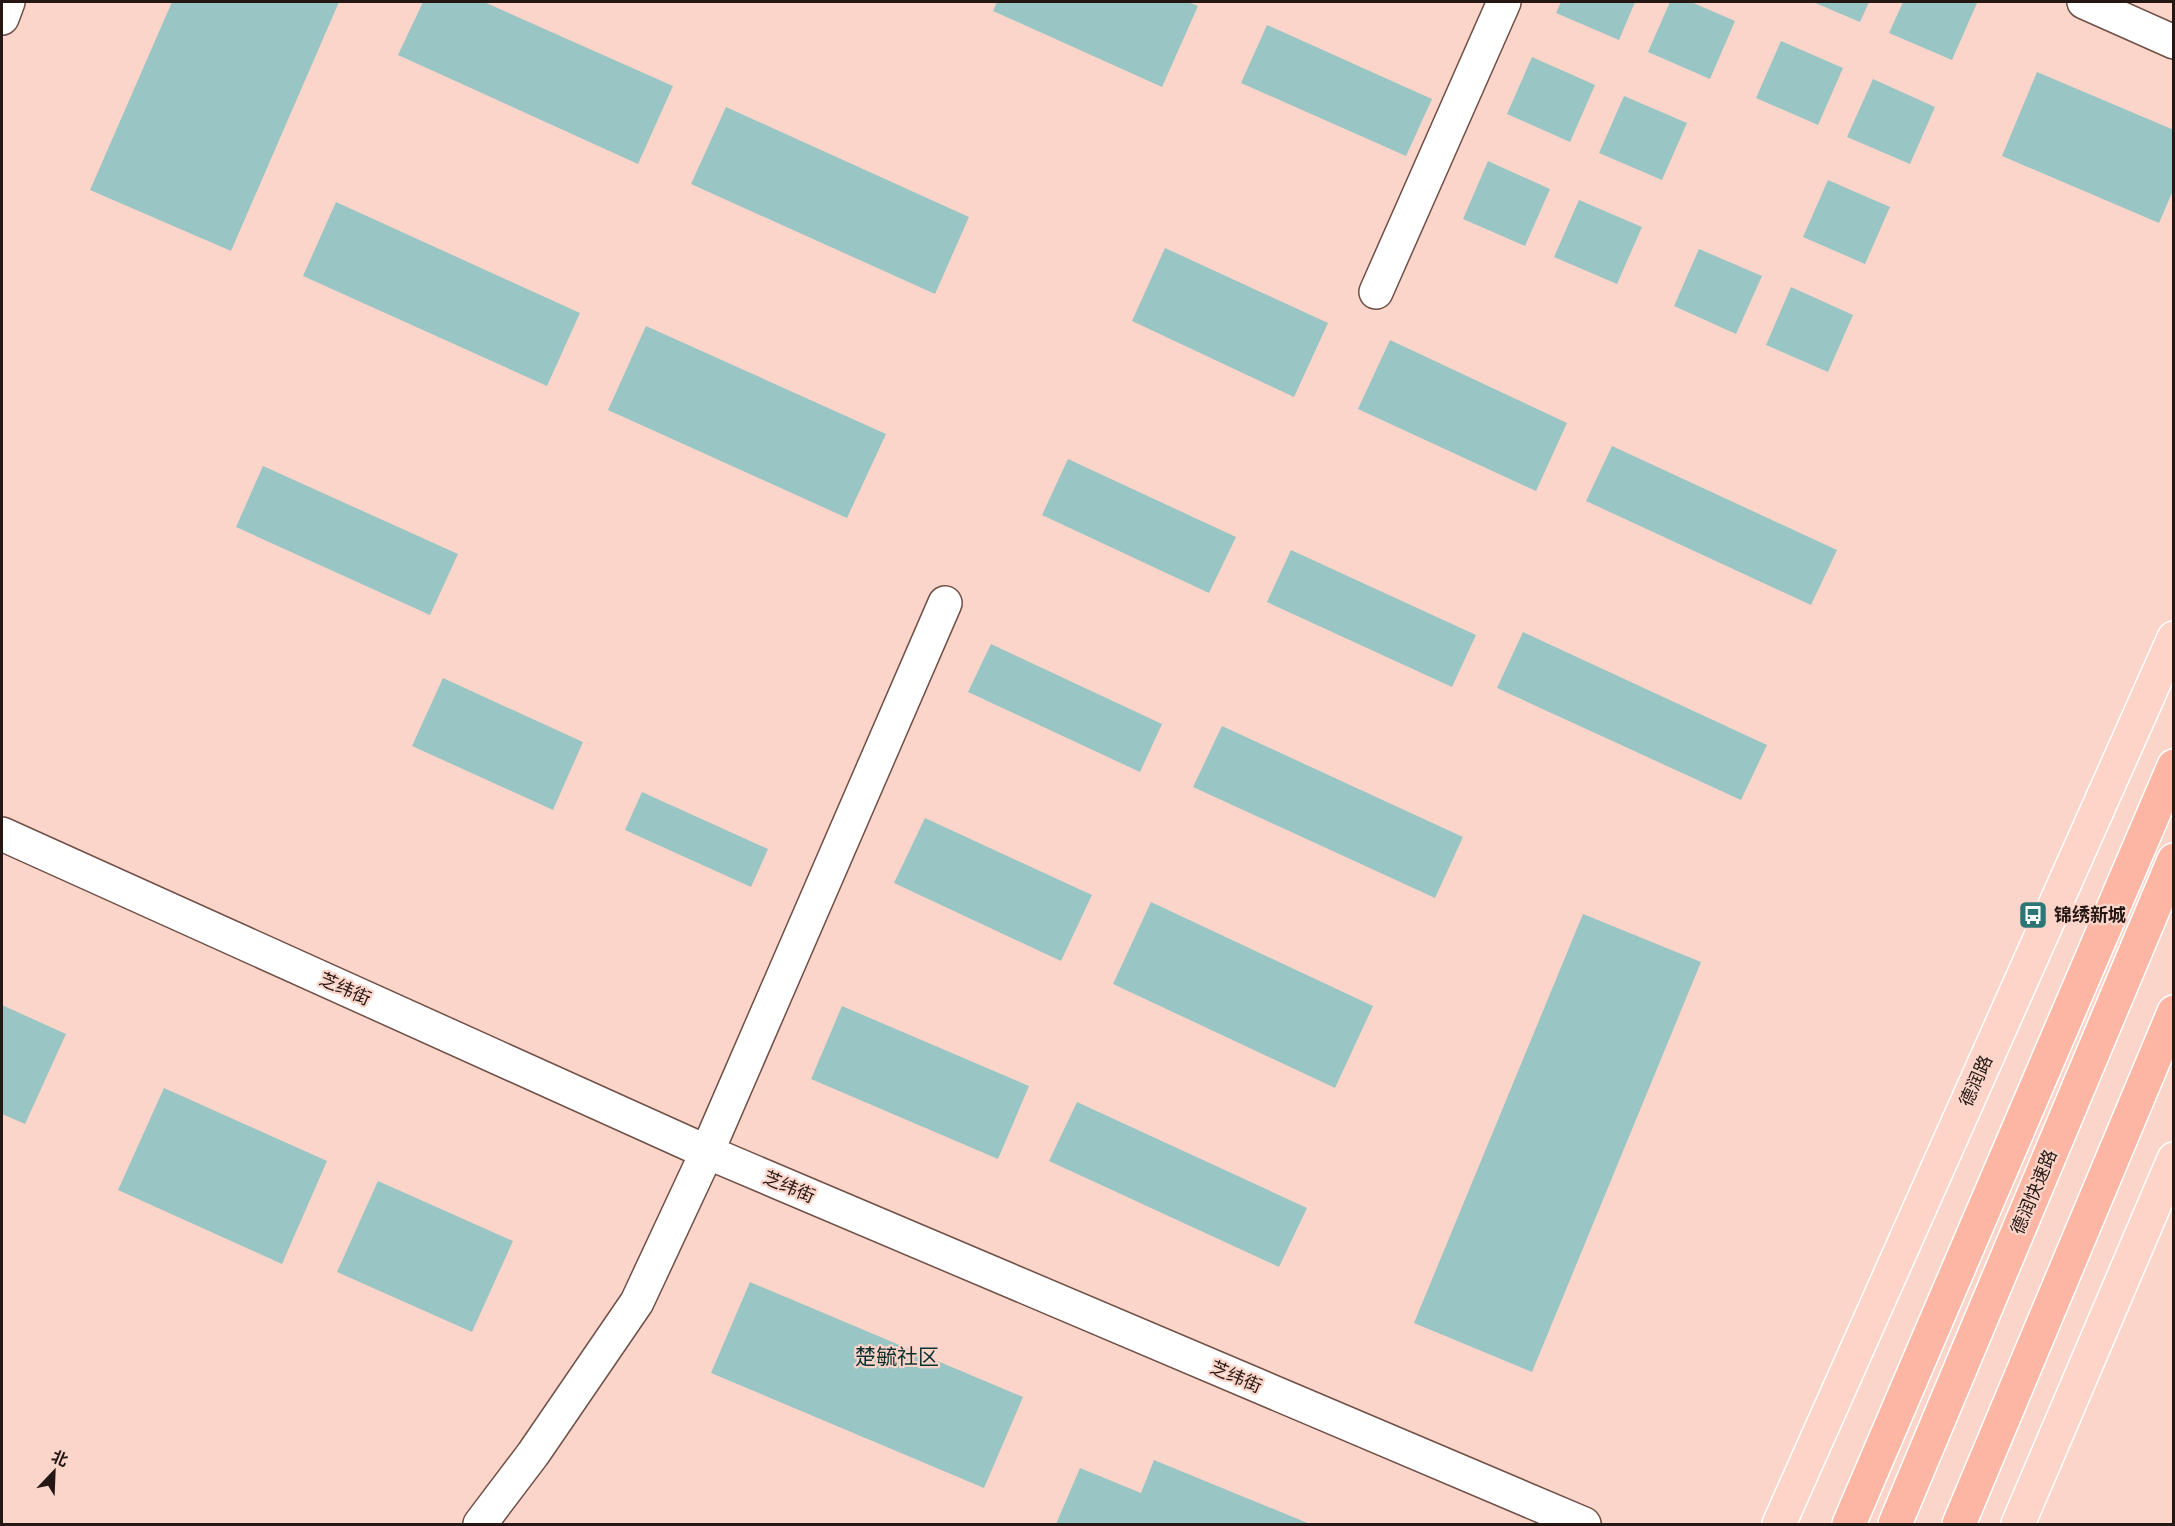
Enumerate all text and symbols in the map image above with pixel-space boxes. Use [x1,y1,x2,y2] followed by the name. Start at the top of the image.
[2017,899,2049,931] bus stop icon: 锦绣新城
[2054,904,2126,924] place label: 锦绣新城
[317,968,374,1008] street label: 芝纬街
[1955,1052,1995,1109] street label: 德润路
[2006,1146,2060,1237] street label: 德润快速路
[761,1166,818,1206] street label: 芝纬街
[855,1344,939,1368] district label: 楚毓社区
[1208,1356,1265,1396] street label: 芝纬街
[24,1442,84,1502] north arrow
[49,1447,71,1470] text: 北

